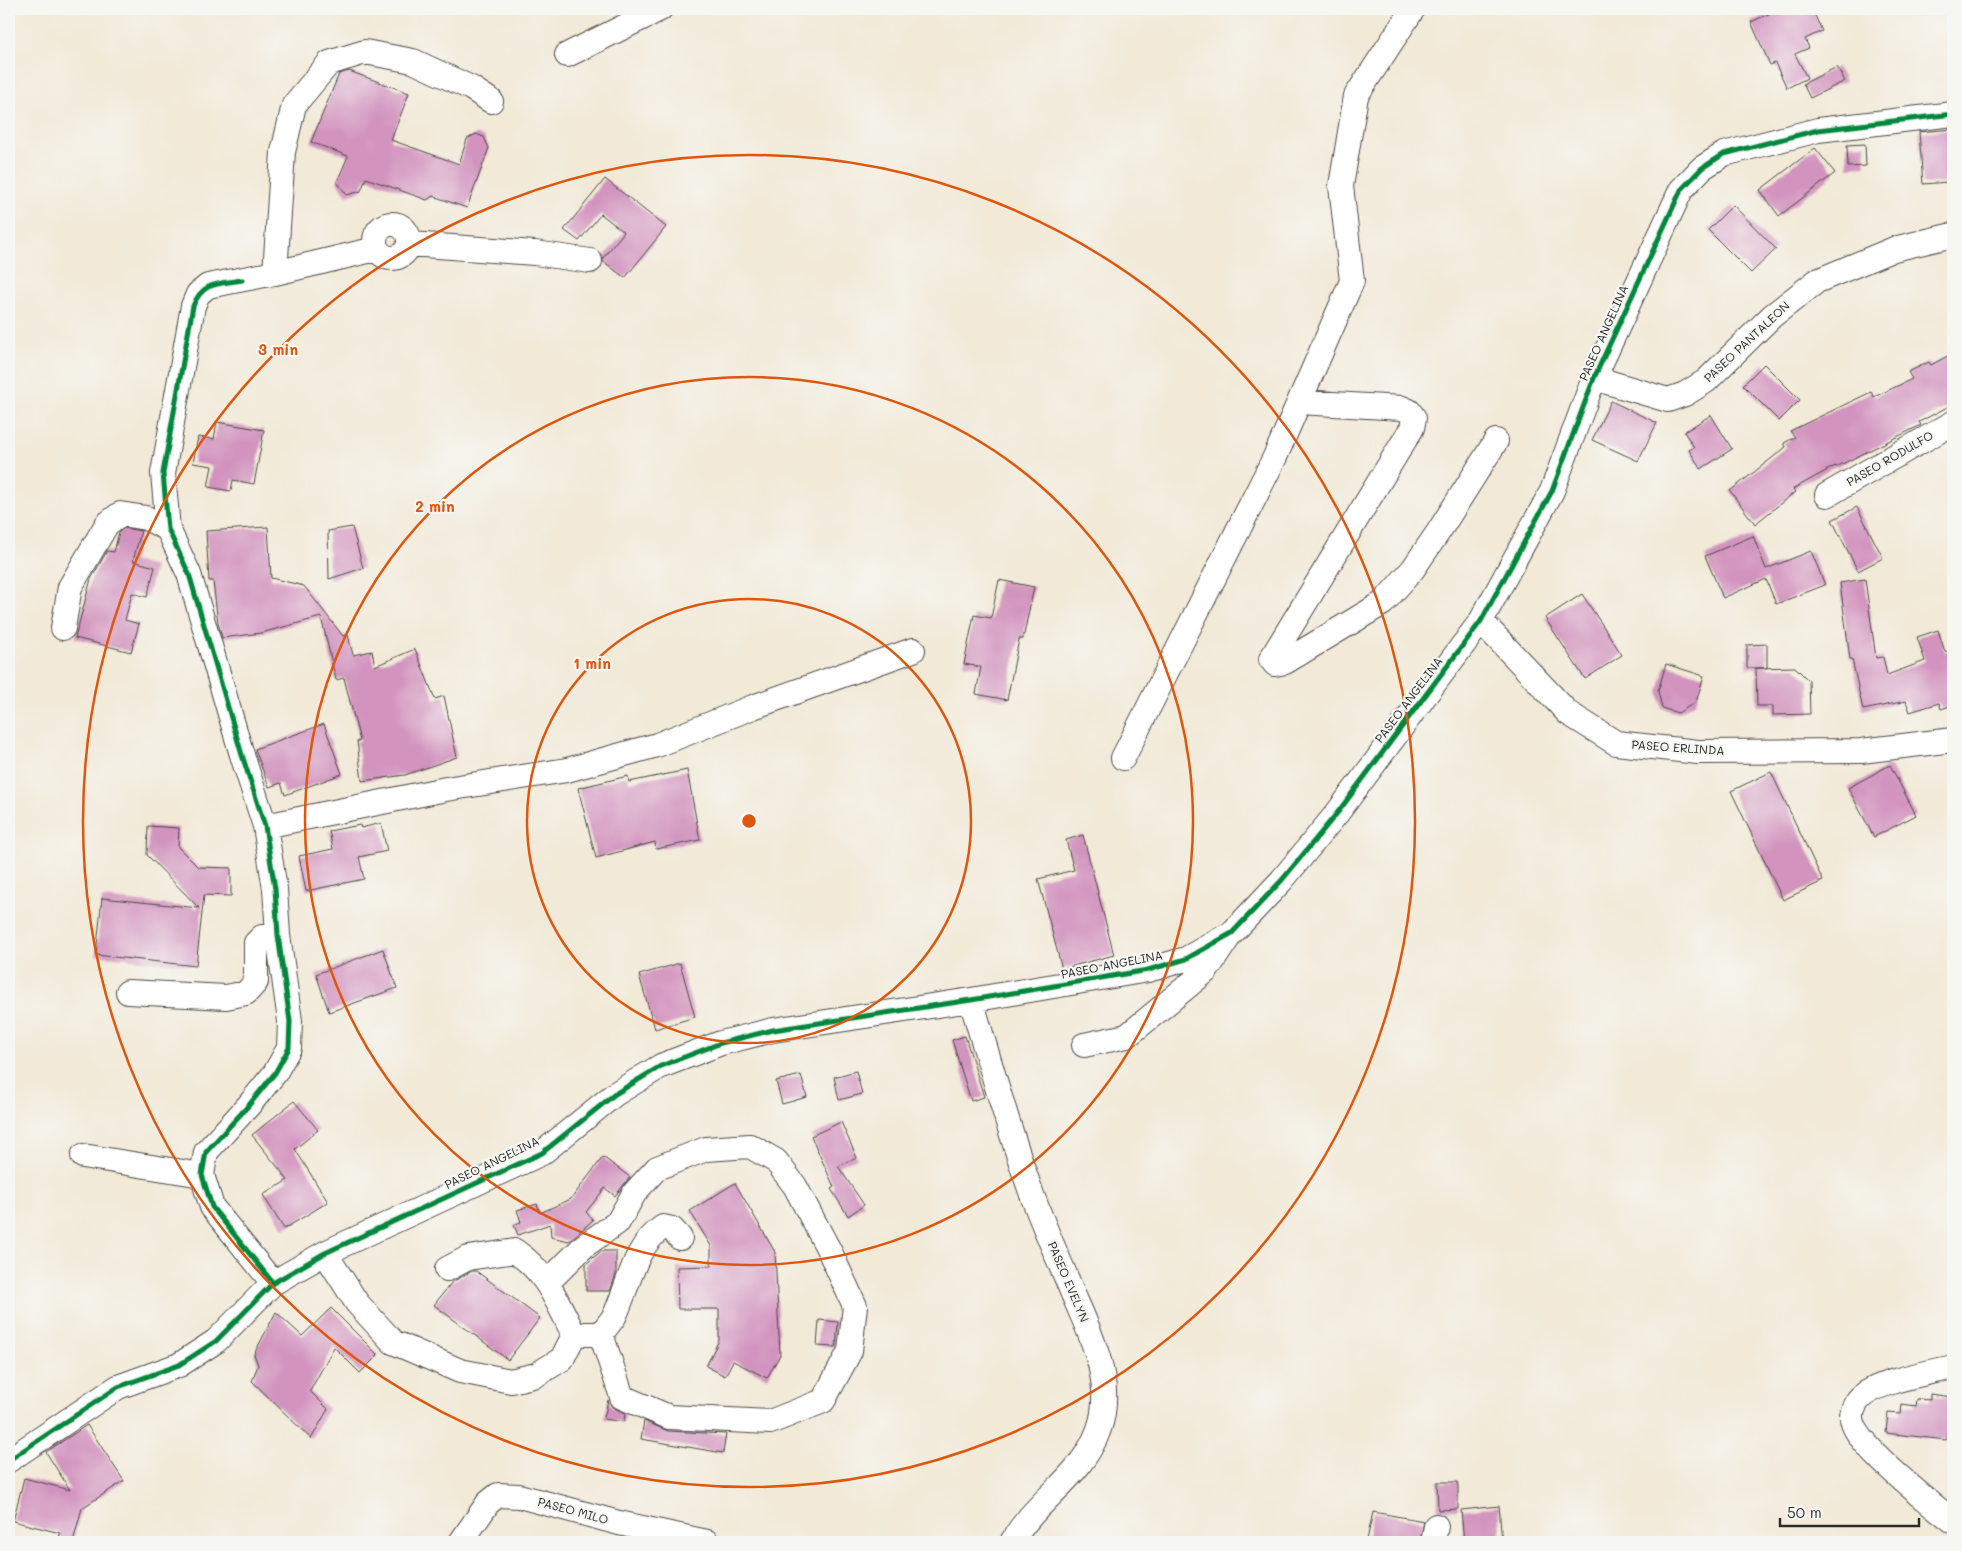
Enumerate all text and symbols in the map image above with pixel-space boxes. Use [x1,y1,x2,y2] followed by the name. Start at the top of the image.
[1575,282,1631,383] street label: PASEO ANGELINA
[1700,297,1793,385] street label: PASEO PANTALEON
[258,339,298,359] text: 3 min
[1843,427,1936,489] street label: PASEO RODULFO
[415,496,455,516] text: 2 min
[573,653,611,673] text: 1 min
[1371,653,1446,745] street label: PASEO ANGELINA
[1631,736,1725,758] street label: PASEO ERLINDA
[740,812,758,830] centre of rings
[1060,946,1164,982] street label: PASEO ANGELINA
[442,1132,541,1192] street label: PASEO ANGELINA
[1045,1239,1093,1324] street label: PASEO EVELYN
[536,1493,610,1527] street label: PASEO MILO
[1780,1496,1918,1528] scale bar
[1787,1502,1822,1522] text: 50 m

